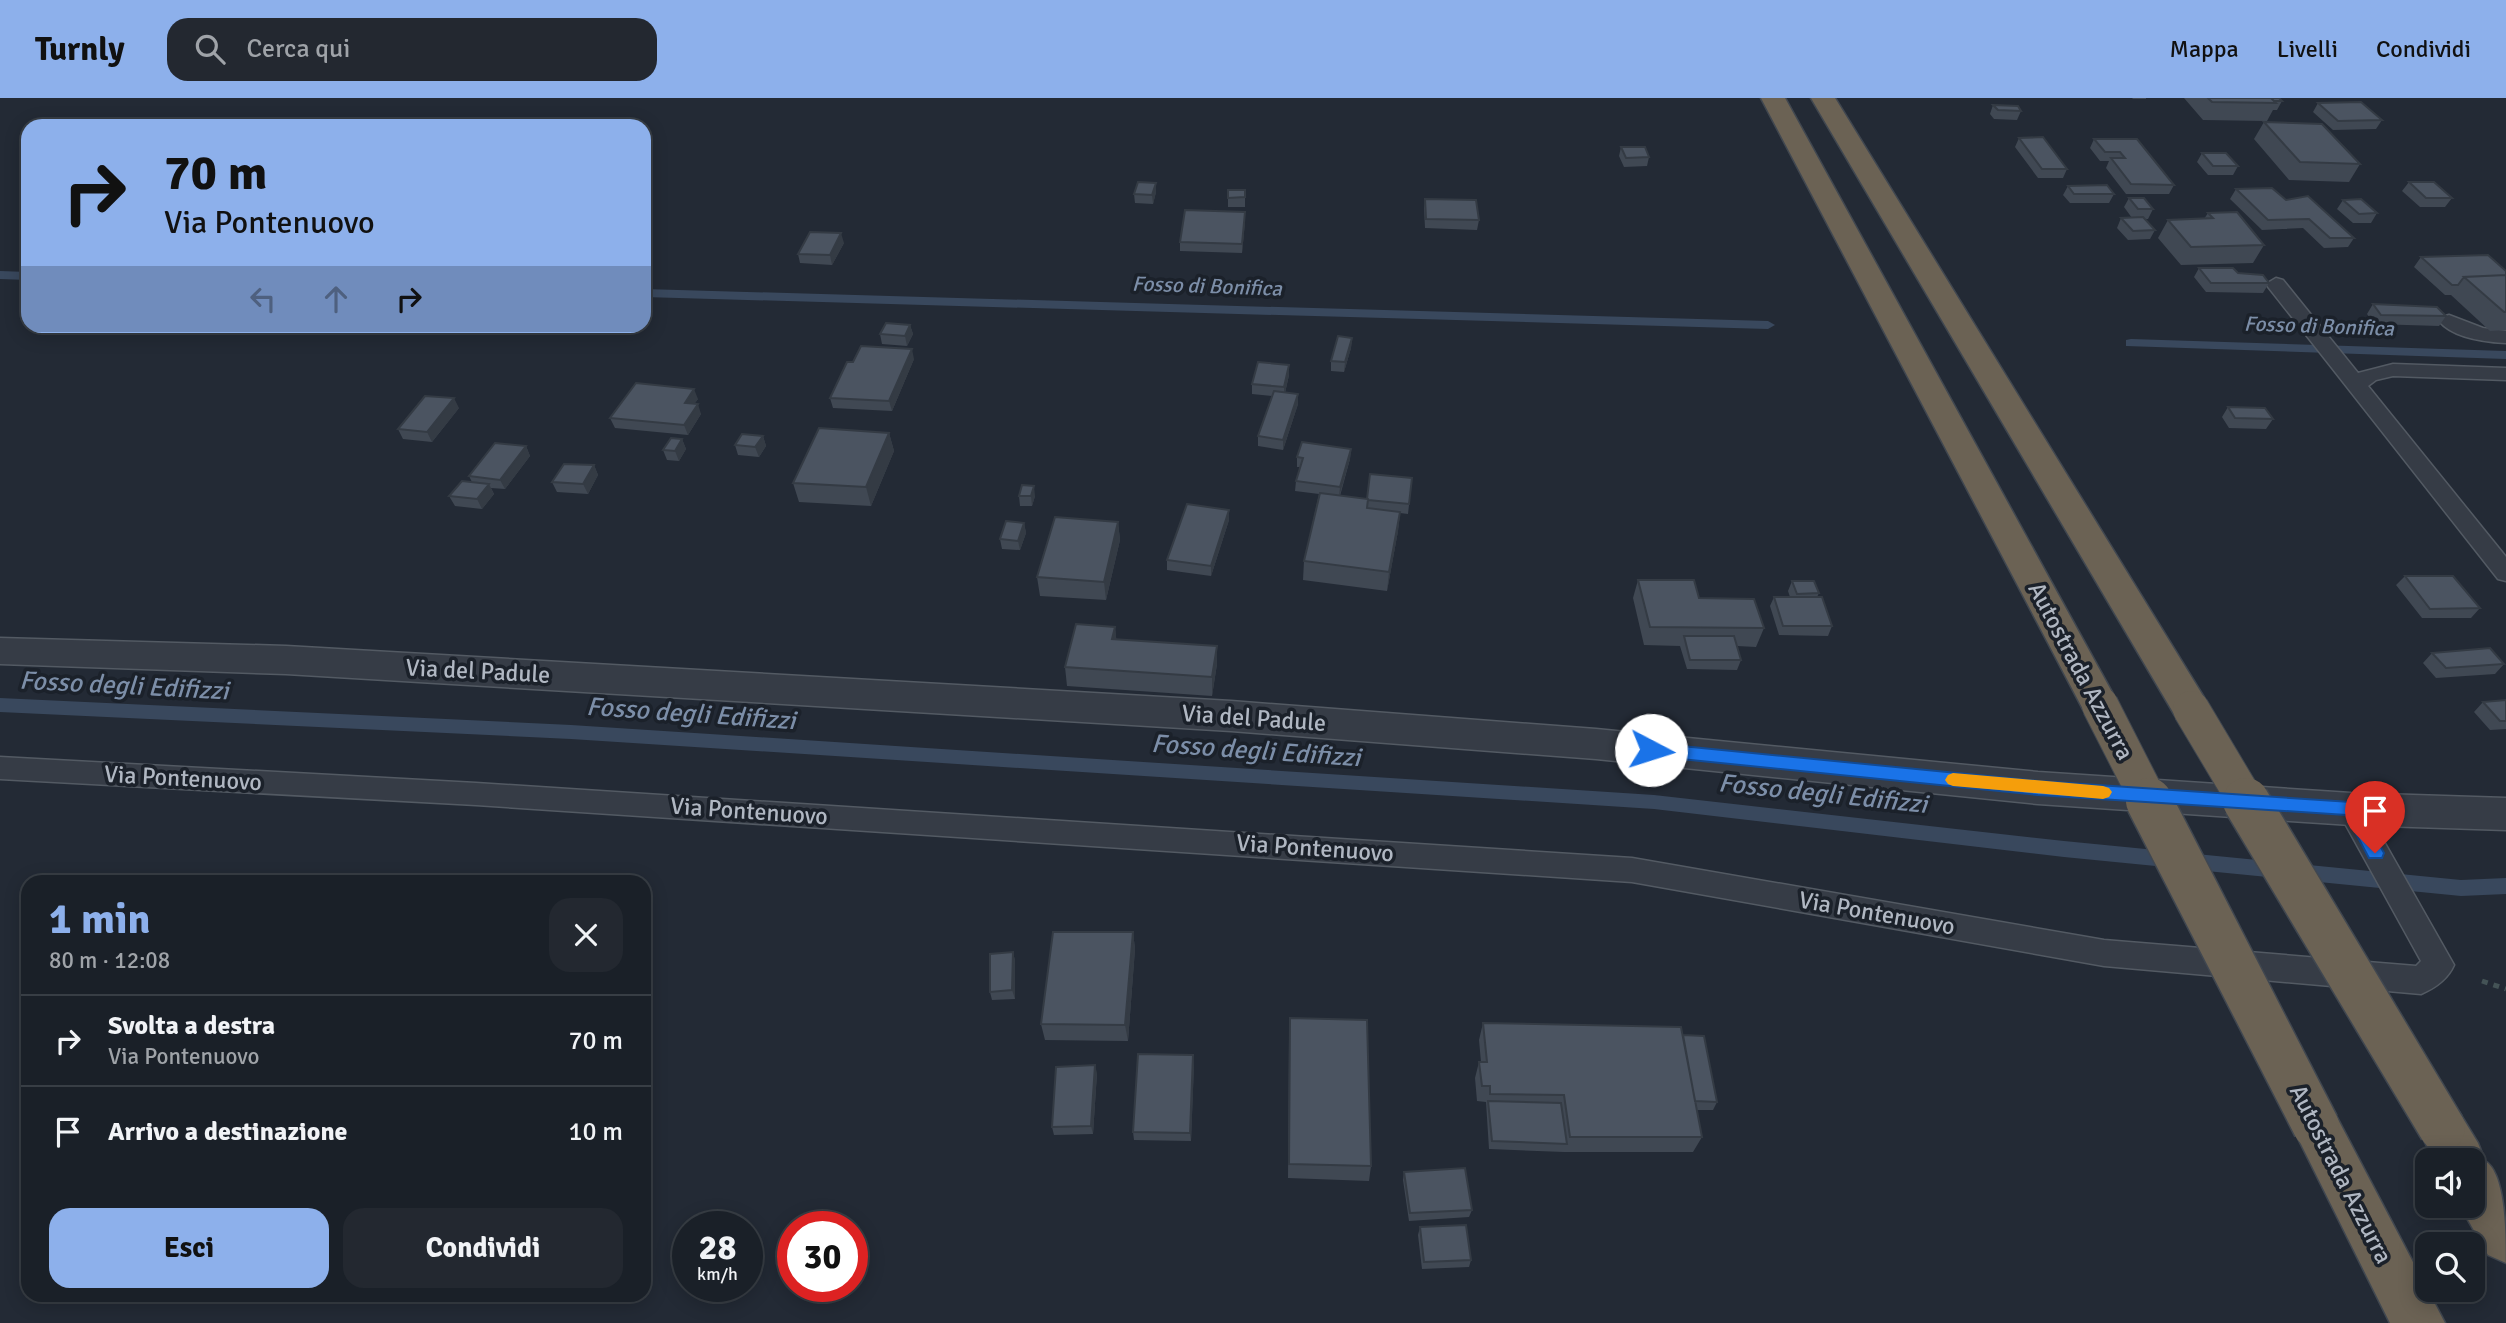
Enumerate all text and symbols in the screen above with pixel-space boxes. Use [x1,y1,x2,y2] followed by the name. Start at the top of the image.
[167,18,657,81] search box
[35,29,125,70] text: Turnly
[191,30,229,68] icon: search
[247,33,350,65] text: Cerca qui
[2170,34,2239,64] text: Mappa
[2277,34,2338,64] text: Livelli
[2376,34,2471,64] text: Condividi
[164,143,267,203] text: 70 m
[49,147,140,238] icon: right
[164,203,375,242] text: Via Pontenuovo
[1132,270,1284,302] water label: Fosso di Bonifica
[244,280,282,318] icon: left
[317,280,355,318] icon: ahead
[390,280,428,318] icon: right
[2244,310,2396,342] water label: Fosso di Bonifica
[2022,577,2140,765] street label: Autostrada Azzurra
[405,652,551,690] street label: Via del Padule
[18,665,232,708] water label: Fosso degli Edifizzi
[585,691,799,737] water label: Fosso degli Edifizzi
[1181,698,1327,738] street label: Via del Padule
[1614,713,1688,787] position arrow
[1150,728,1364,774] water label: Fosso degli Edifizzi
[103,759,263,797] street label: Via Pontenuovo
[1717,767,1932,821] water label: Fosso degli Edifizzi
[2345,781,2405,853] pin
[669,791,829,831] street label: Via Pontenuovo
[2356,792,2394,830] icon: arrive
[1235,828,1395,868] street label: Via Pontenuovo
[1797,885,1957,941] street label: Via Pontenuovo
[49,894,150,945] text: 1 min
[549,898,623,972] button: close
[49,946,170,975] text: 80 m · 12:08
[108,1010,275,1042] text: Svolta a destra
[49,1022,87,1060] icon: right
[568,1025,623,1057] text: 70 m
[108,1042,259,1071] text: Via Pontenuovo
[2283,1079,2399,1269] street label: Autostrada Azzurra
[49,1113,87,1151] icon: arrive
[108,1116,348,1148] text: Arrivo a destinazione
[568,1116,623,1148] text: 10 m
[2415,1148,2485,1302] map controls
[2415,1148,2485,1218] button: sound
[49,1208,329,1288] button: Esci
[343,1208,623,1288] button: Condividi
[777,1211,868,1302] speed limit sign: 30
[699,1226,736,1269] text: 28
[2415,1232,2485,1302] button: search
[697,1263,738,1285] text: km/h

